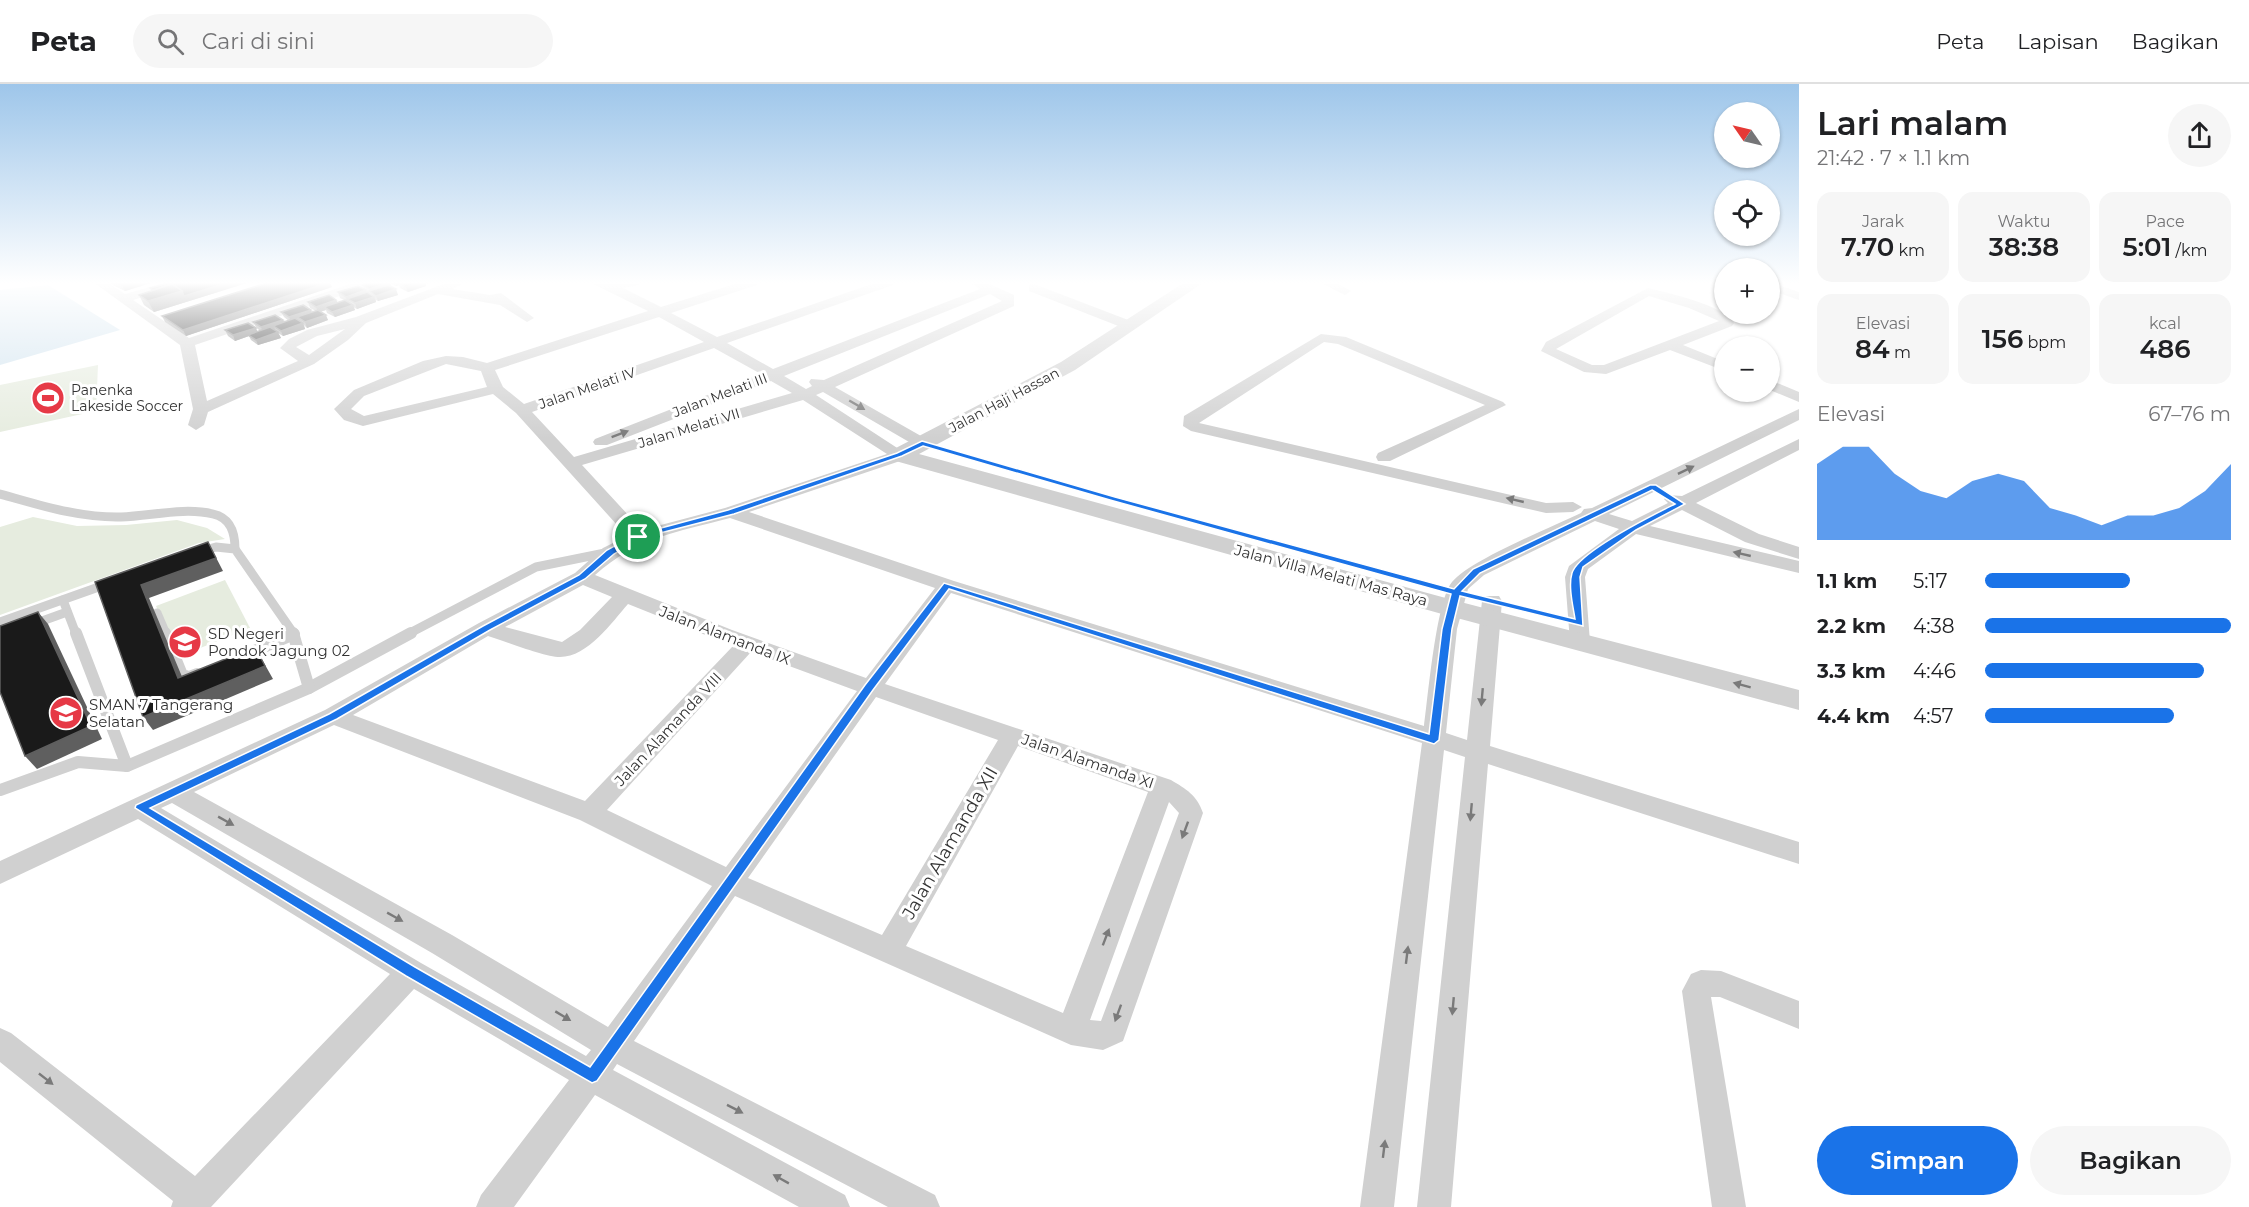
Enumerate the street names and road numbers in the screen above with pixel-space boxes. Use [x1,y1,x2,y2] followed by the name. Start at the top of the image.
[535,363,638,413] street label: Jalan Melati IV
[945,363,1062,437] street label: Jalan Haji Hassan
[669,369,770,422] street label: Jalan Melati III
[635,404,742,452] street label: Jalan Melati VII
[1231,540,1430,610] street label: Jalan Villa Melati Mas Raya
[656,601,793,669] street label: Jalan Alamanda IX
[610,668,726,791] street label: Jalan Alamanda VIII
[1018,729,1157,793] street label: Jalan Alamanda XI
[897,763,1003,924] street label: Jalan Alamanda XII

